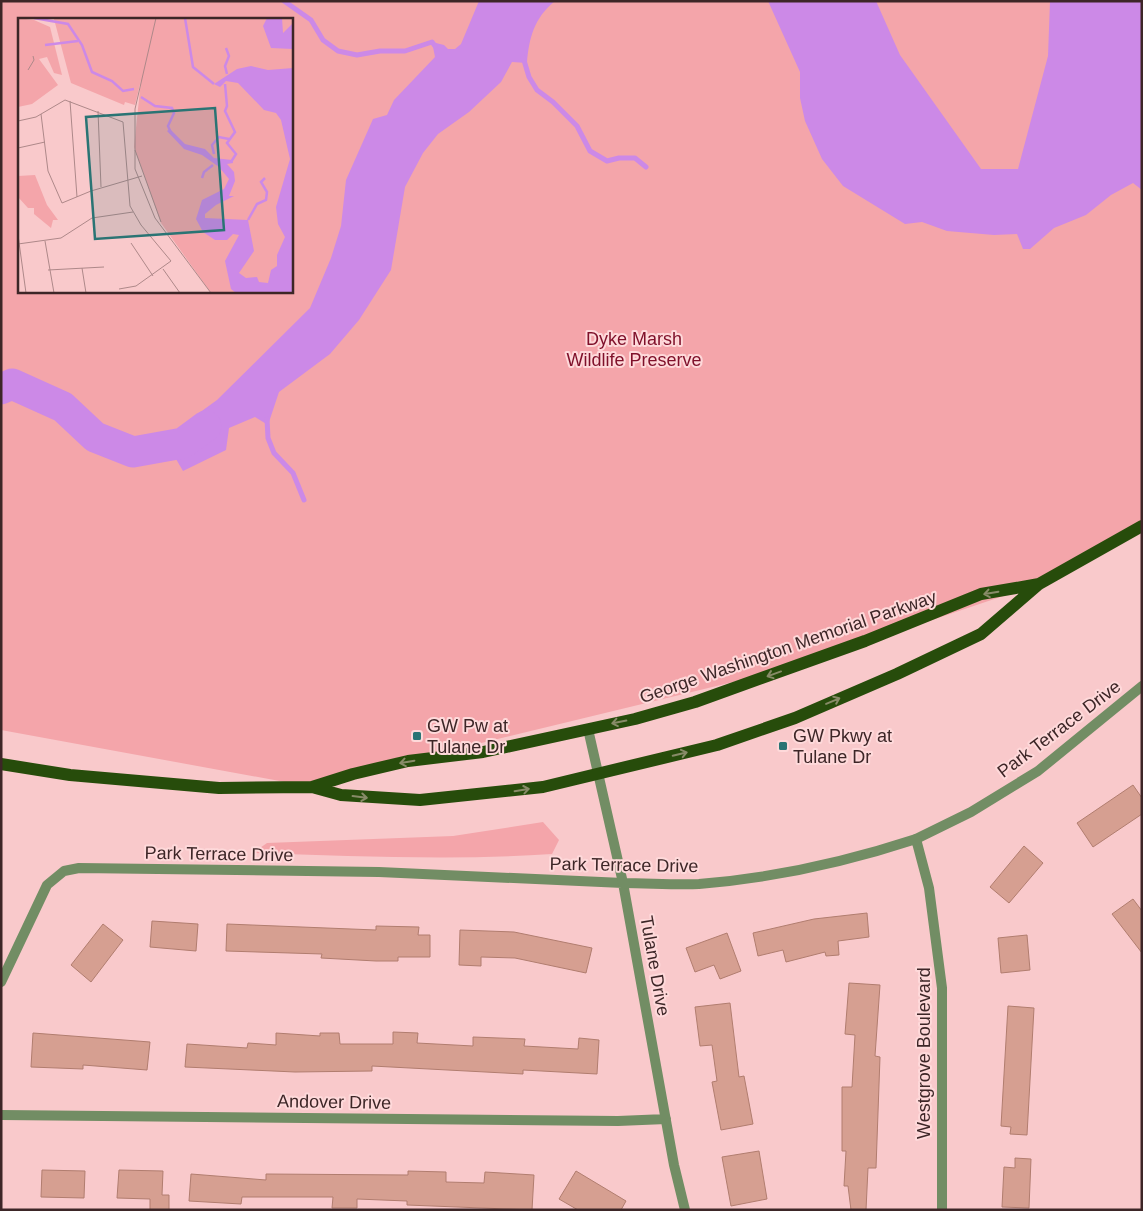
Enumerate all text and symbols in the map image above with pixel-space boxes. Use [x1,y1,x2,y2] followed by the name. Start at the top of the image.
[18,18,292,292] inset map
[566,329,702,370] park label: Dyke Marsh Wildlife Preserve
[637,587,939,707] street label: George Washington Memorial Parkway
[983,588,999,598] one-way arrow
[766,670,782,679] one-way arrow
[994,676,1124,782] street label: Park Terrace Drive
[826,696,841,705] one-way arrow
[427,716,508,757] place label: GW Pw at Tulane Dr
[611,718,627,728] one-way arrow
[793,726,892,767] place label: GW Pkwy at Tulane Dr
[411,730,423,742] marker: GW Pw at Tulane Dr
[777,740,789,752] marker: GW Pkwy at Tulane Dr
[672,749,688,758] one-way arrow
[400,757,416,767] one-way arrow
[513,785,529,795] one-way arrow
[352,792,368,802] one-way arrow
[144,843,294,865] street label: Park Terrace Drive
[549,854,699,876] street label: Park Terrace Drive
[636,914,674,1018] street label: Tulane Drive
[914,967,934,1139] street label: Westgrove Boulevard
[277,1091,391,1113] street label: Andover Drive

